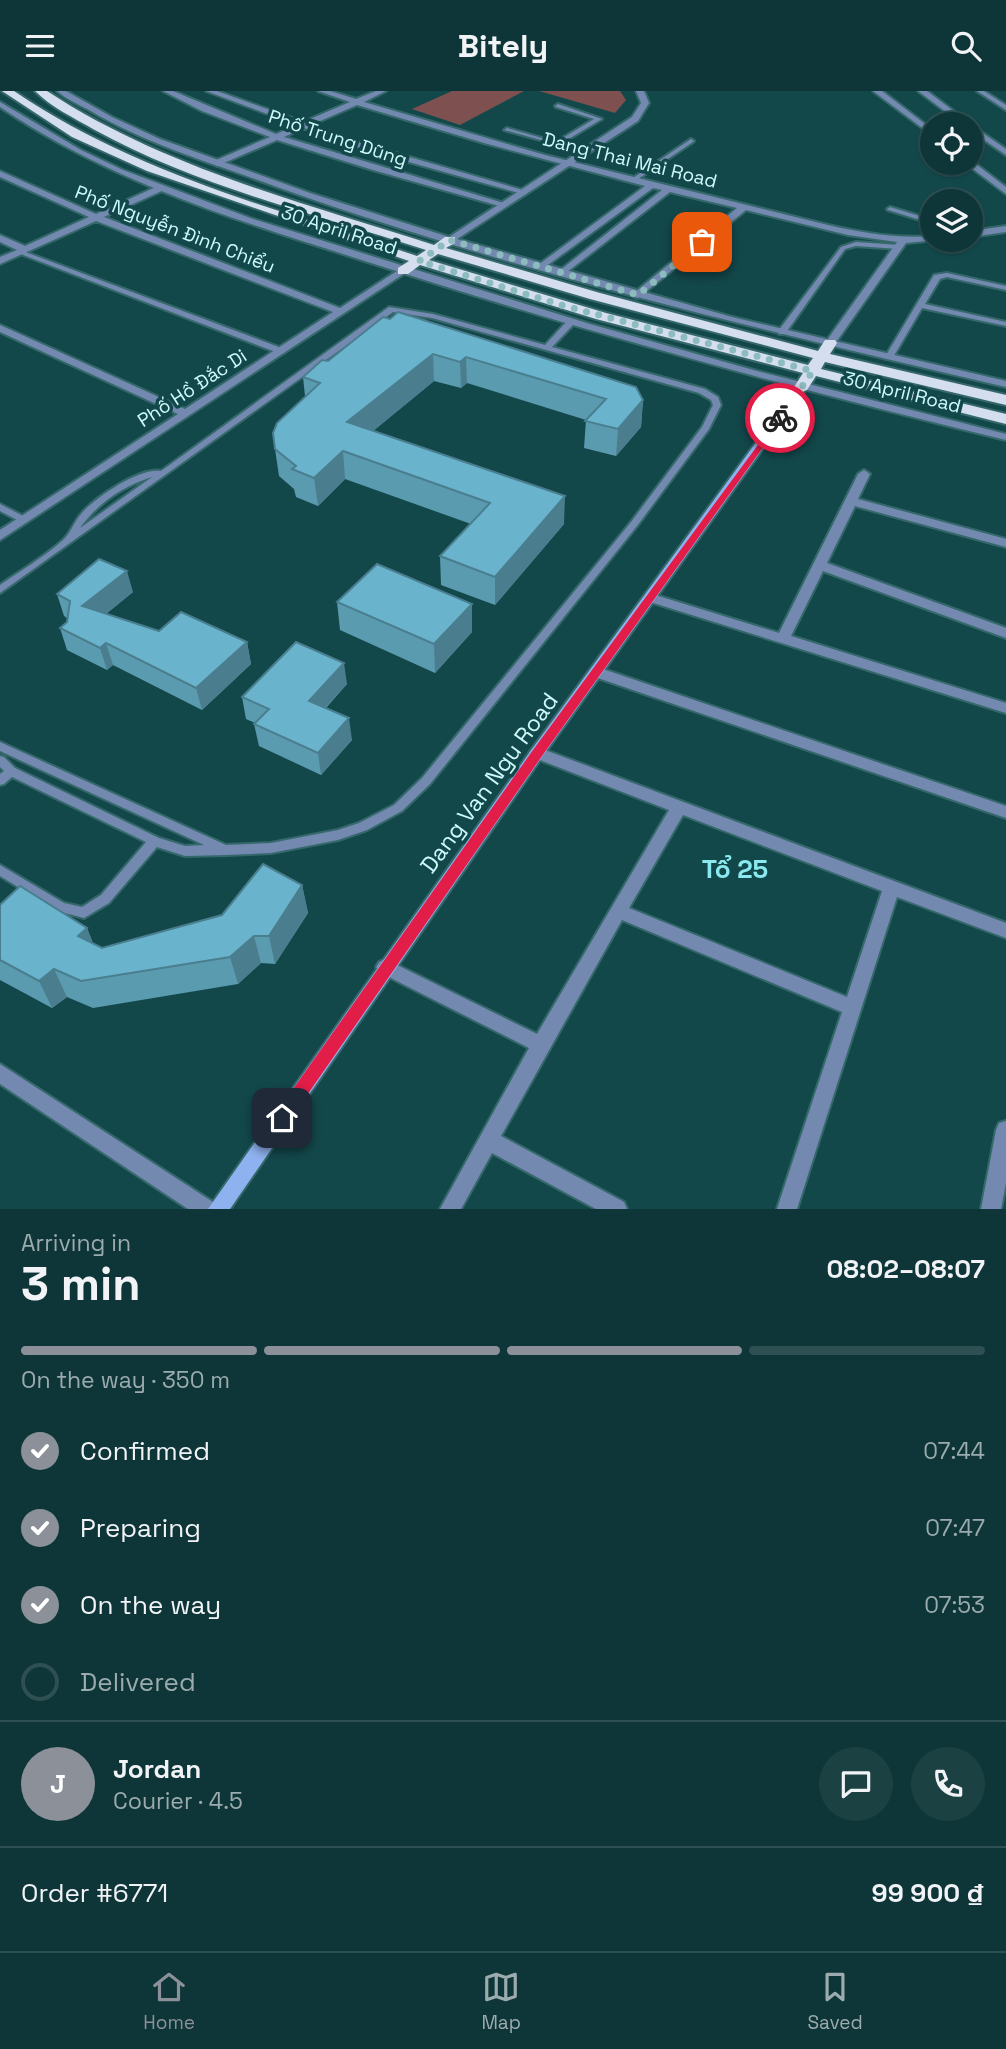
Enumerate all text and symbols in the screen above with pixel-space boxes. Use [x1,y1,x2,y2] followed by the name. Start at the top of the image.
[458,26,548,66] text: Bitely
[21,27,59,65] icon: menu
[947,27,985,65] icon: search
[265,104,411,172] street label: Phố Trung Dũng
[920,112,983,252] map controls
[920,112,983,175] button: locate
[540,126,720,194] street label: Dang Thai Mai Road
[71,179,279,279] street label: Phố Nguyễn Đình Chiểu
[920,189,983,252] button: layers
[278,199,400,261] street label: 30 April Road
[672,212,732,272] pin
[683,223,721,261] icon: bag
[133,343,251,433] street label: Phố Hồ Đắc Di
[841,365,963,419] street label: 30 April Road
[745,383,815,453] courier
[761,399,799,437] icon: bike
[413,687,565,879] street label: Dang Van Ngu Road
[702,852,768,886] district label: Tổ 25
[252,1088,312,1148] pin
[263,1099,301,1137] icon: home
[21,1228,131,1258] text: Arriving in
[826,1252,985,1286] text: 08:02–08:07
[21,1255,141,1313] text: 3 min
[21,1365,230,1395] text: On the way · 350 m
[21,1432,59,1470] icon: check
[80,1434,210,1468] text: Confirmed
[923,1436,985,1466] text: 07:44
[21,1509,59,1547] icon: check
[80,1511,201,1545] text: Preparing
[925,1513,985,1543] text: 07:47
[21,1586,59,1624] icon: check
[80,1588,221,1622] text: On the way
[924,1590,985,1620] text: 07:53
[80,1665,196,1699] text: Delivered
[819,1747,893,1821] button: chat
[911,1747,985,1821] button: phone
[113,1752,201,1786] text: Jordan
[50,1767,66,1801] text: J
[113,1786,243,1816] text: Courier · 4.5
[21,1876,168,1910] text: Order #6771
[872,1876,985,1910] text: 99 900 ₫
[143,1968,195,2035] tab: Home
[481,1968,521,2035] tab: Map
[807,1968,863,2035] tab: Saved

